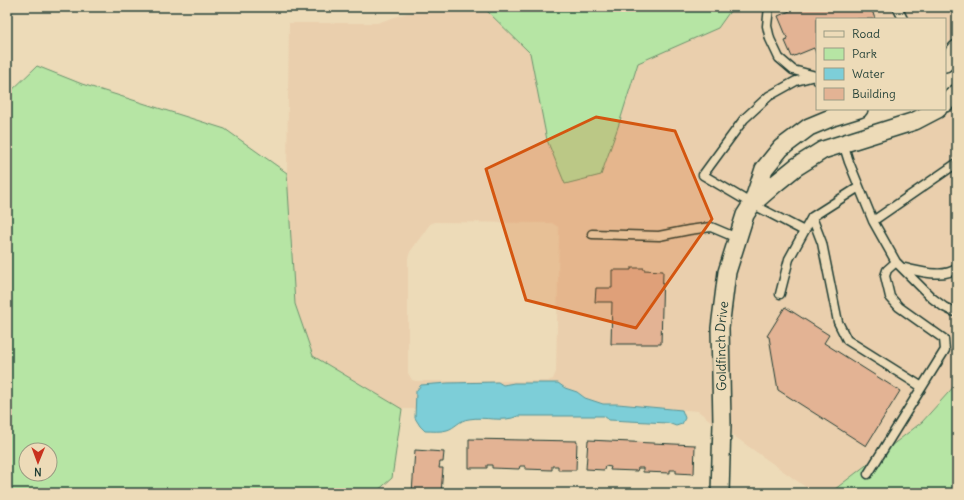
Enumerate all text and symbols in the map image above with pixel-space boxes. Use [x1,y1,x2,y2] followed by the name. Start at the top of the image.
[816,18,946,110] legend
[852,26,880,41] text: Road
[852,46,877,61] text: Park
[852,66,885,81] text: Water
[852,86,896,101] text: Building
[712,300,732,391] street label: Goldfinch Drive
[18,442,58,482] north arrow
[34,465,42,479] text: N

